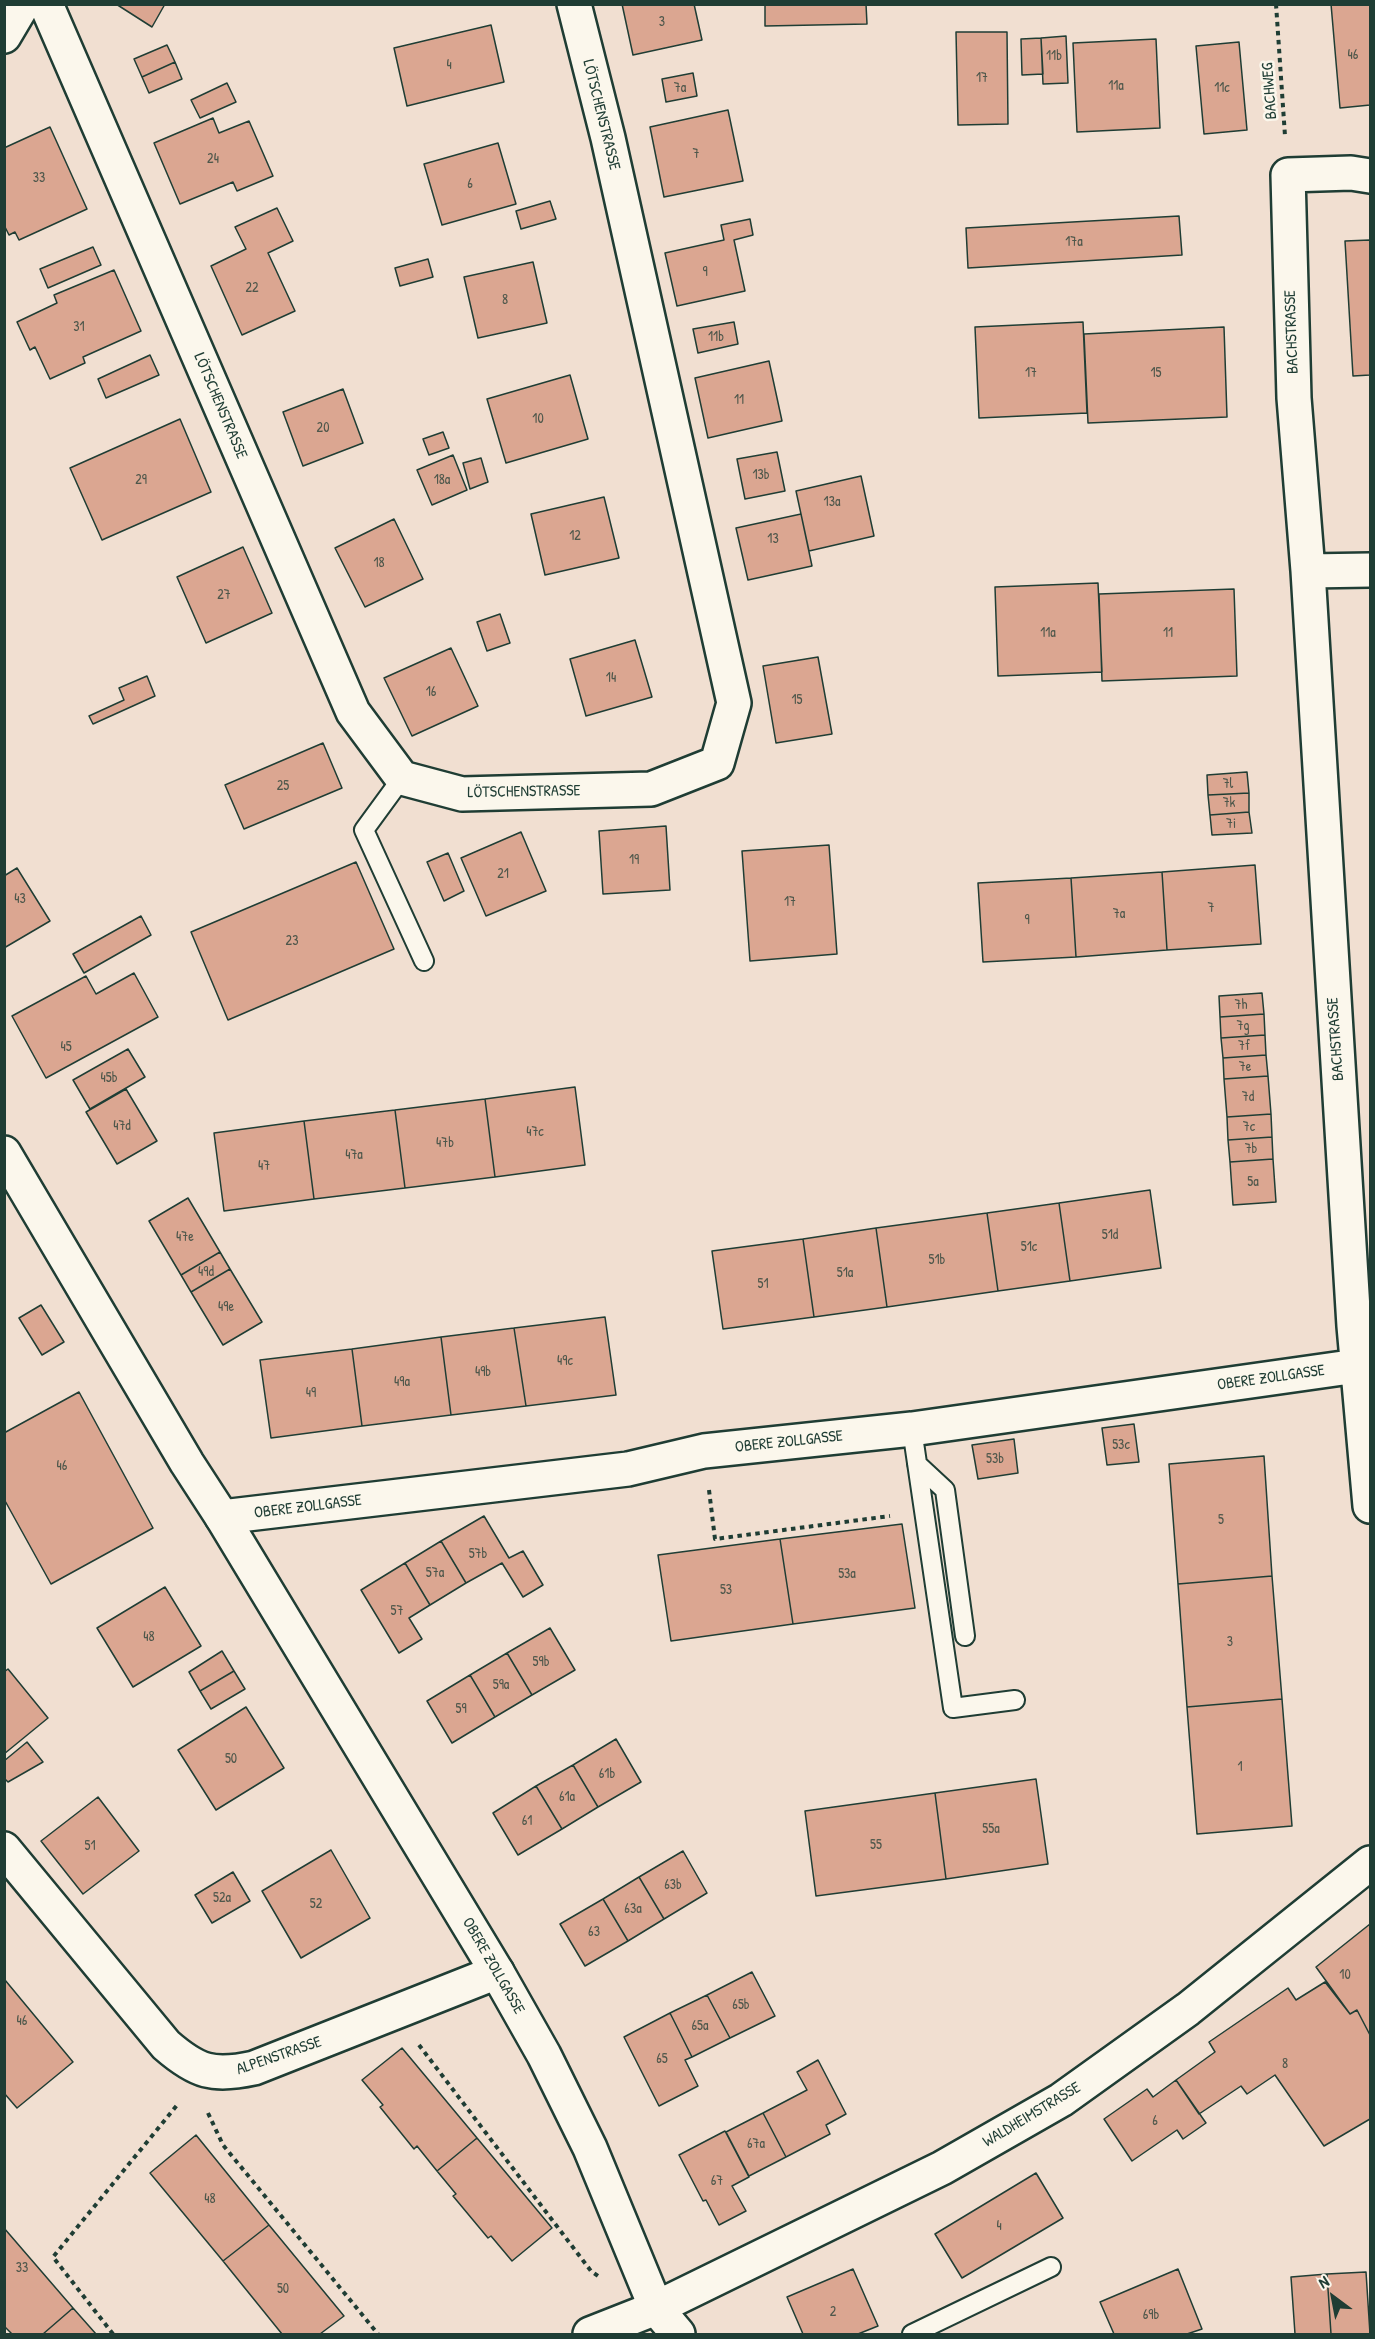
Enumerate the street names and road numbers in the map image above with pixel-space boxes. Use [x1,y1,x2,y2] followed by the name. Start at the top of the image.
[578,58,624,172] street label: LÖTSCHENSTRASSE
[1258,62,1282,120] street label: BACHWEG
[1281,290,1303,374] street label: BACHSTRASSE
[189,350,251,462] street label: LÖTSCHENSTRASSE
[467,781,581,803] street label: LÖTSCHENSTRASSE
[1323,997,1349,1081] street label: BACHSTRASSE
[1216,1361,1326,1395] street label: OBERE ZOLLGASSE
[734,1427,844,1457] street label: OBERE ZOLLGASSE
[253,1491,363,1523] street label: OBERE ZOLLGASSE
[458,1914,528,2018] street label: OBERE ZOLLGASSE
[234,2032,324,2080] street label: ALPENSTRASSE
[980,2078,1084,2152] street label: WALDHEIMSTRASSE

